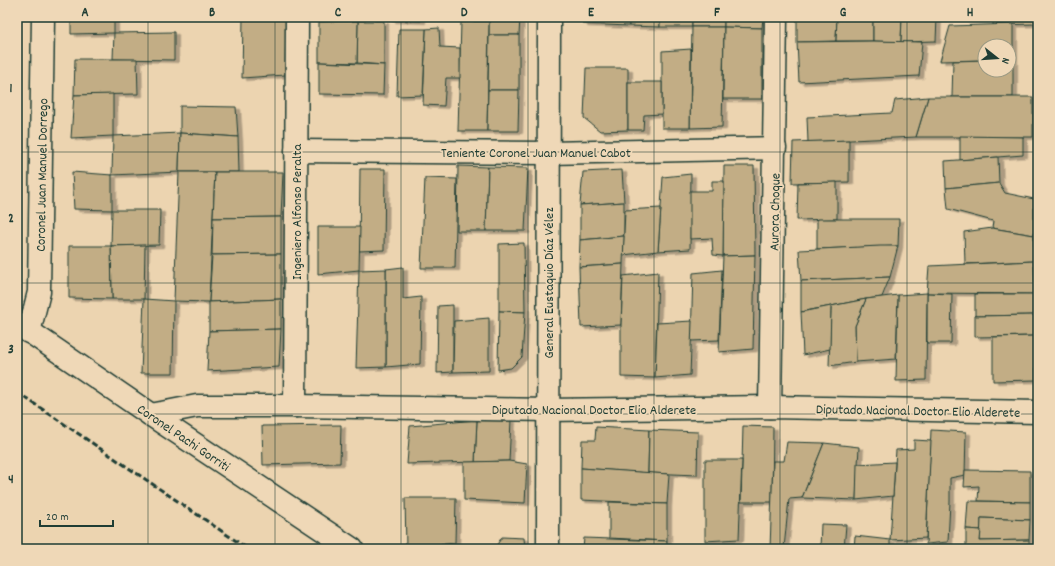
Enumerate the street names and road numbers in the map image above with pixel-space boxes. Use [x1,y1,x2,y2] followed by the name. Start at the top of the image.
[32,98,54,252] street label: Coronel Juan Manuel Dorrego
[288,143,308,280] street label: Ingeniero Alfonso Peralta
[441,144,631,164] street label: Teniente Coronel Juan Manuel Cabot
[765,173,787,251] street label: Aurora Choque
[540,207,560,358] street label: General Eustaquio Díaz Vélez
[132,400,234,478] street label: Coronel Pachi Gorriti
[816,400,1020,424] street label: Diputado Nacional Doctor Elio Alderete
[492,401,696,421] street label: Diputado Nacional Doctor Elio Alderete

